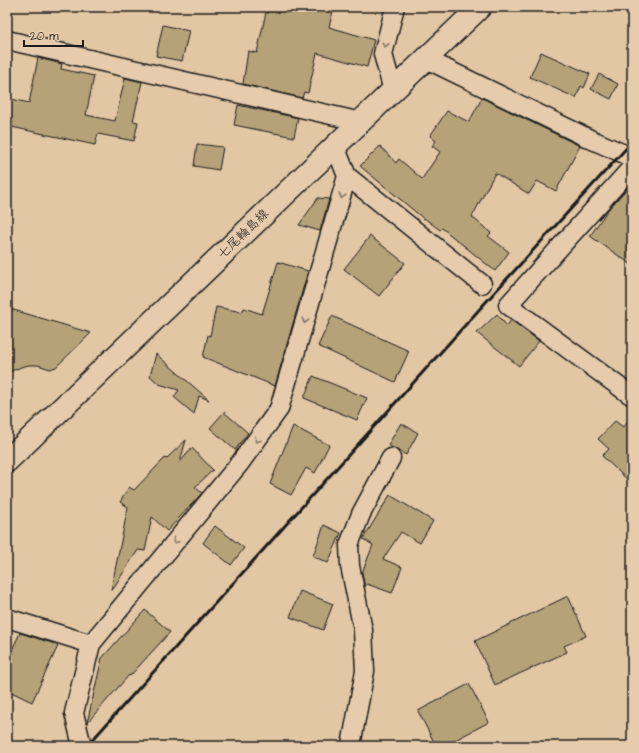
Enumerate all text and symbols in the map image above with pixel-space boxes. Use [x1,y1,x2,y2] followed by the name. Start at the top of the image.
[24,22,83,48] scale bar
[30,28,59,45] text: 20 m
[382,42,390,48] one-way arrow
[338,192,347,199] one-way arrow
[213,204,273,263] street label: 七尾輪島線
[301,317,310,324] one-way arrow
[255,435,262,442] one-way arrow
[173,536,180,544] one-way arrow

